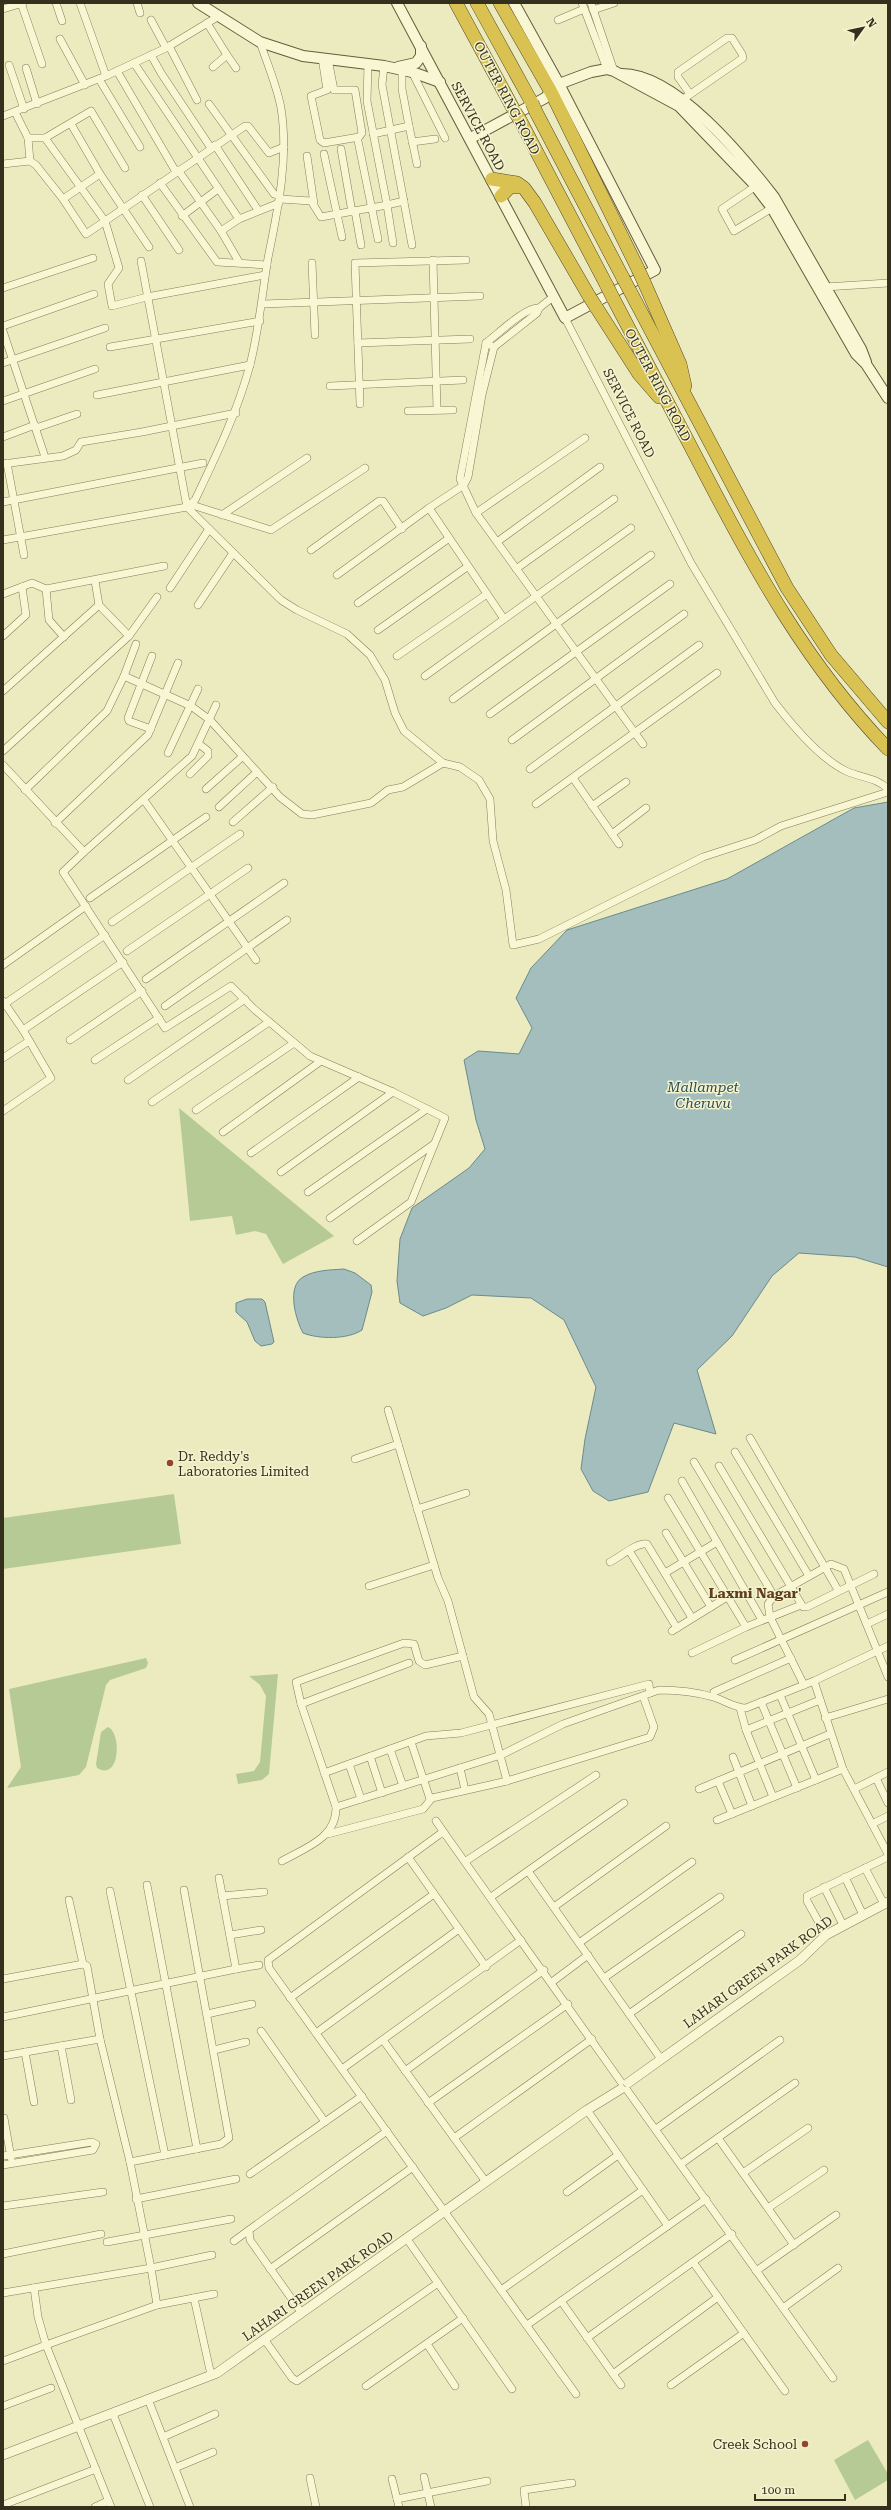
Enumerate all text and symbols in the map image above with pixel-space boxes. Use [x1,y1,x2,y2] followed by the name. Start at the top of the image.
[843,8,883,48] north arrow
[863,16,879,30] text: N
[471,39,543,157] street label: OUTER RING ROAD
[448,79,508,173] street label: SERVICE ROAD
[622,326,694,444] street label: OUTER RING ROAD
[600,366,658,460] street label: SERVICE ROAD
[666,1079,739,1111] water label: Mallampet Cheruvu
[178,1449,310,1479] place label: Dr. Reddy's Laboratories Limited
[165,1458,175,1468] marker: Dr. Reddy's Laboratories Limited
[709,1585,801,1601] district label: Laxmi Nagar'
[681,1913,835,2031] street label: LAHARI GREEN PARK ROAD
[240,2228,396,2344] street label: LAHARI GREEN PARK ROAD
[713,2437,797,2452] place label: Creek School
[800,2439,810,2449] marker: Creek School
[755,2476,845,2502] scale bar
[761,2483,795,2497] text: 100 m

